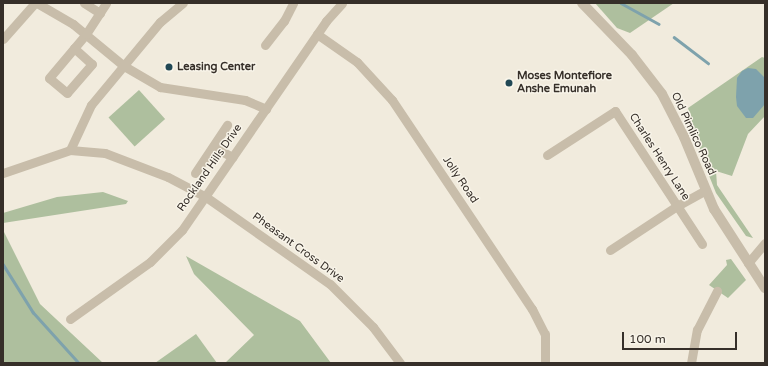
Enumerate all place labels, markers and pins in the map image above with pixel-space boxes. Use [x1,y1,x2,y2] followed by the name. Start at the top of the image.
[177,60,255,74] place label: Leasing Center
[164,62,174,72] marker: Leasing Center
[517,70,612,96] place label: Moses Montefiore Anshe Emunah
[504,78,514,88] marker: Moses Montefiore Anshe Emunah

